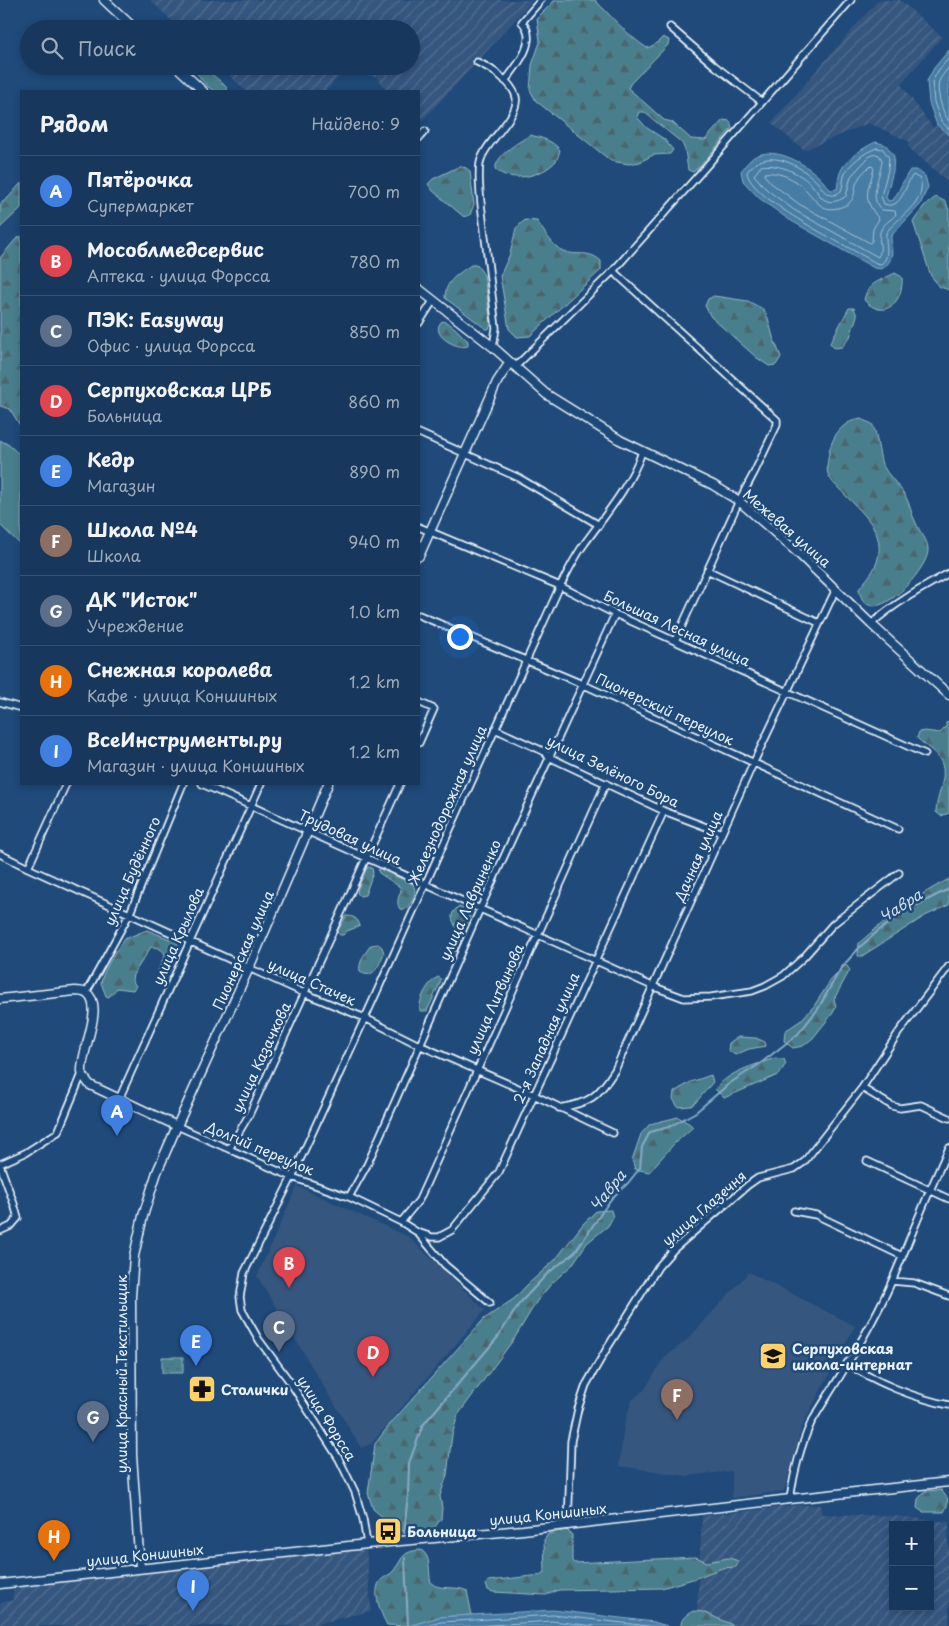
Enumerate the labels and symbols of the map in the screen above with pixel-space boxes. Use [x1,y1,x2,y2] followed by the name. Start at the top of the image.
[738,484,836,572] street label: Межевая улица
[600,585,754,671] street label: Большая Лесная улица
[447,624,473,650] your location
[592,668,738,751] street label: Пионерский переулок
[402,722,492,888] street label: Железнодорожная улица
[543,730,683,812] street label: улица Зелёного Бора
[295,804,405,870] street label: Трудовая улица
[668,807,728,906] street label: Дачная улица
[99,813,165,929] street label: улица Будённого
[434,836,506,964] street label: улица Лавриненко
[874,882,927,928] water label: Чавра
[147,883,209,988] street label: улица Крылова
[207,887,279,1013] street label: Пионерская улица
[461,940,529,1058] street label: улица Литвинова
[265,953,360,1011] street label: улица Стачек
[508,969,584,1107] street label: 2-я Западная улица
[226,998,296,1116] street label: улица Казачкова
[101,1095,133,1136] pin: A
[202,1115,318,1181] street label: Долгий переулок
[583,1164,631,1216] water label: Чавра
[657,1165,751,1251] street label: улица Глазечня
[273,1247,305,1288] pin: B
[111,1274,132,1473] street label: улица Красный Текстильщик
[263,1311,295,1352] pin: C
[180,1325,212,1366] pin: E
[357,1336,389,1377] pin: D
[792,1338,913,1375] place label: Серпуховская школа-интернат
[758,1341,788,1371] school or university icon: Серпуховская школа-интернат
[292,1371,362,1465] street label: улица Форсса
[187,1374,217,1404] pharmacy icon: Столички
[221,1379,289,1400] place label: Столички
[661,1379,693,1420] pin: F
[77,1401,109,1442] pin: G
[488,1497,608,1531] street label: улица Коншиных
[373,1516,403,1546] bus stop icon: Больница
[38,1520,70,1561] pin: H
[407,1521,477,1542] place label: Больница
[85,1538,205,1572] street label: улица Коншиных
[177,1570,209,1611] pin: I

